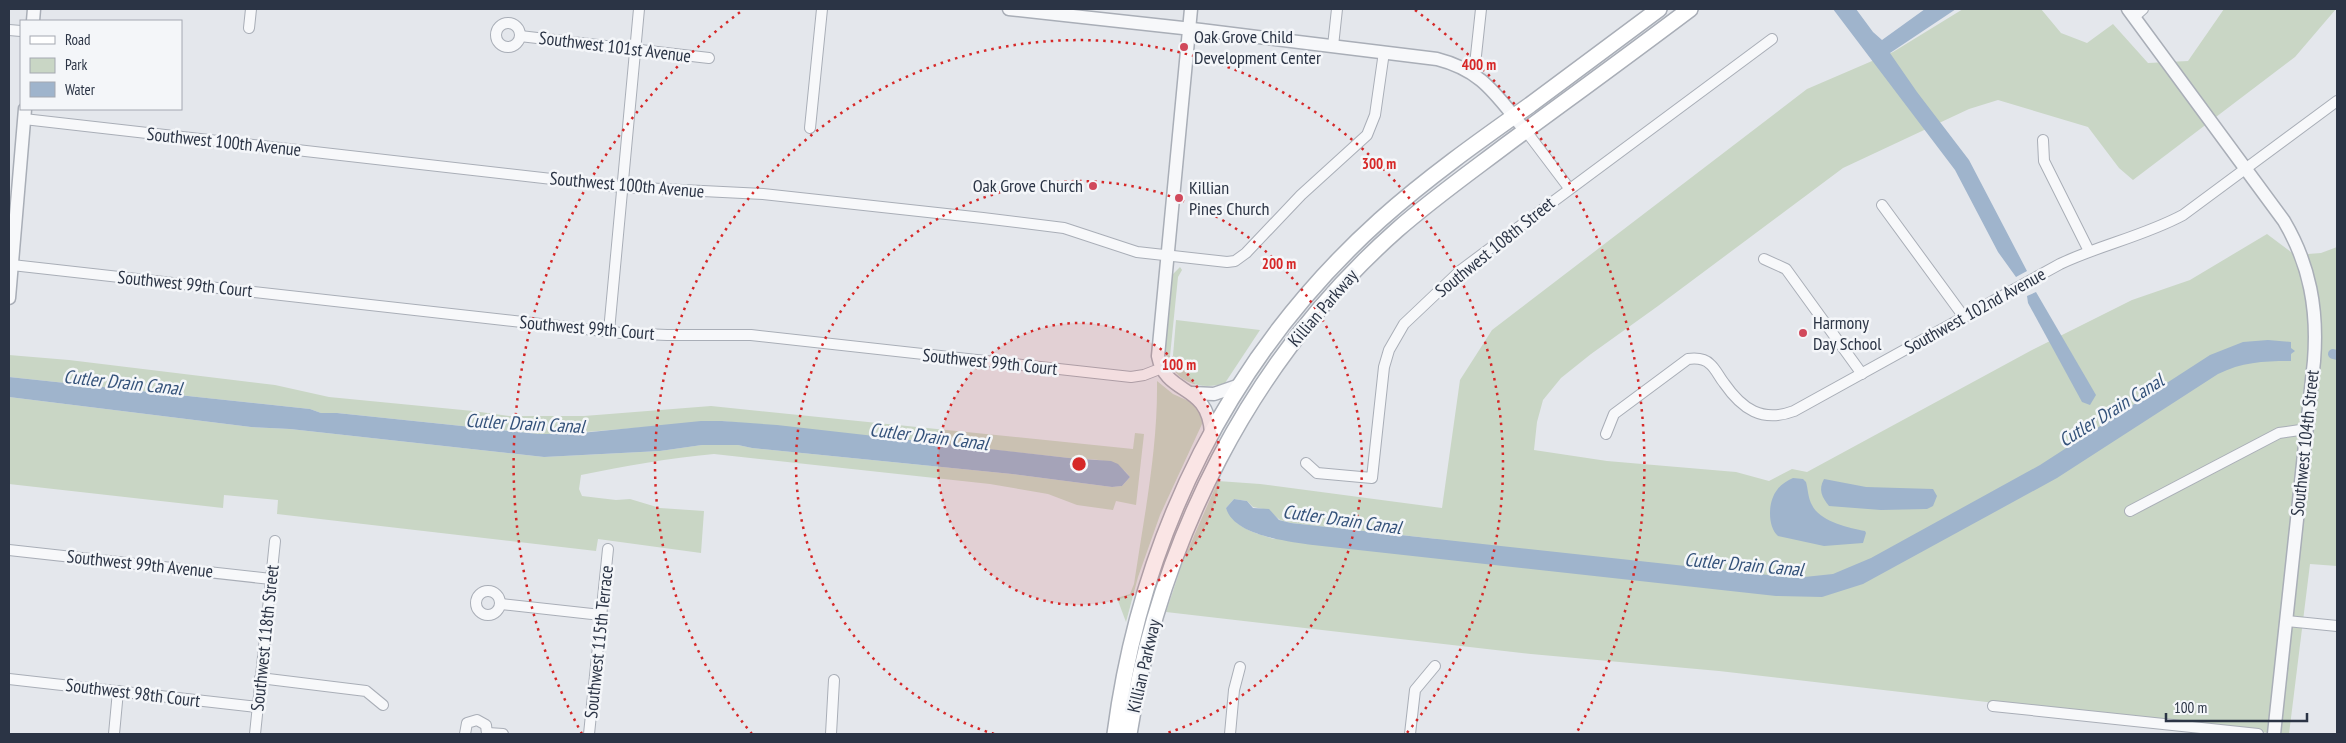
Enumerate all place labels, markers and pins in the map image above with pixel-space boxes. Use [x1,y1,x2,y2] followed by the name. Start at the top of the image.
[1194,25,1321,69] place label: Oak Grove Child Development Center
[1178,41,1190,53] marker: Oak Grove Child Development Center
[973,174,1083,197] place label: Oak Grove Church
[1189,176,1270,220] place label: Killian Pines Church
[1087,180,1099,192] marker: Oak Grove Church
[1173,192,1185,204] marker: Killian Pines Church
[1813,311,1882,355] place label: Harmony Day School
[1797,327,1809,339] marker: Harmony Day School
[1070,455,1088,473] centre of rings

